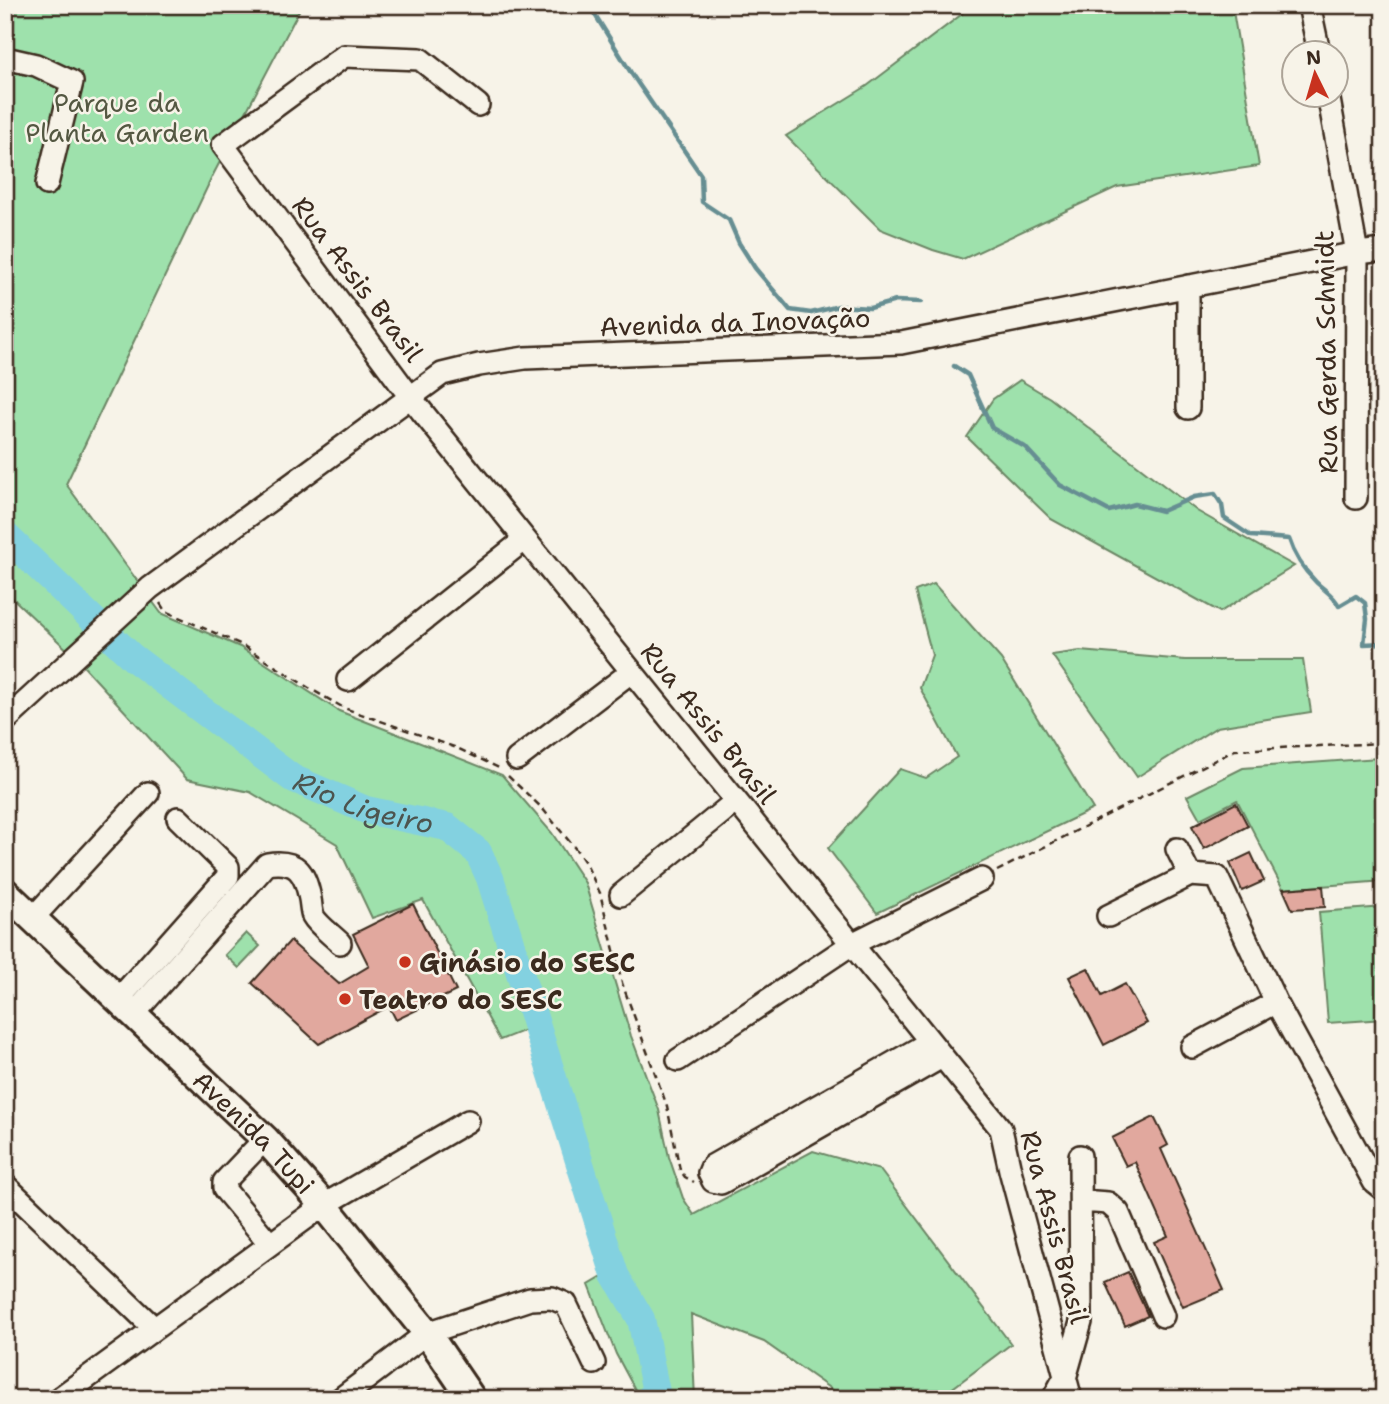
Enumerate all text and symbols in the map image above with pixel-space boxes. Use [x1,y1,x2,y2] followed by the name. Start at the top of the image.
[1280,38,1350,108] north arrow
[1305,44,1322,71] text: N
[25,85,209,150] park label: Parque da Planta Garden
[284,189,432,369] street label: Rua Assis Brasil
[1306,230,1346,474] street label: Rua Gerda Schmidt
[599,300,871,344] street label: Avenida da Inovação
[633,635,785,811] street label: Rua Assis Brasil
[288,762,437,843] water label: Rio Ligeiro
[419,945,636,980] place label: Ginásio do SESC
[397,954,413,970] marker: Ginásio do SESC
[359,982,563,1017] place label: Teatro do SESC
[337,991,353,1007] marker: Teatro do SESC
[186,1062,323,1201] street label: Avenida Tupi
[1012,1127,1098,1327] street label: Rua Assis Brasil

